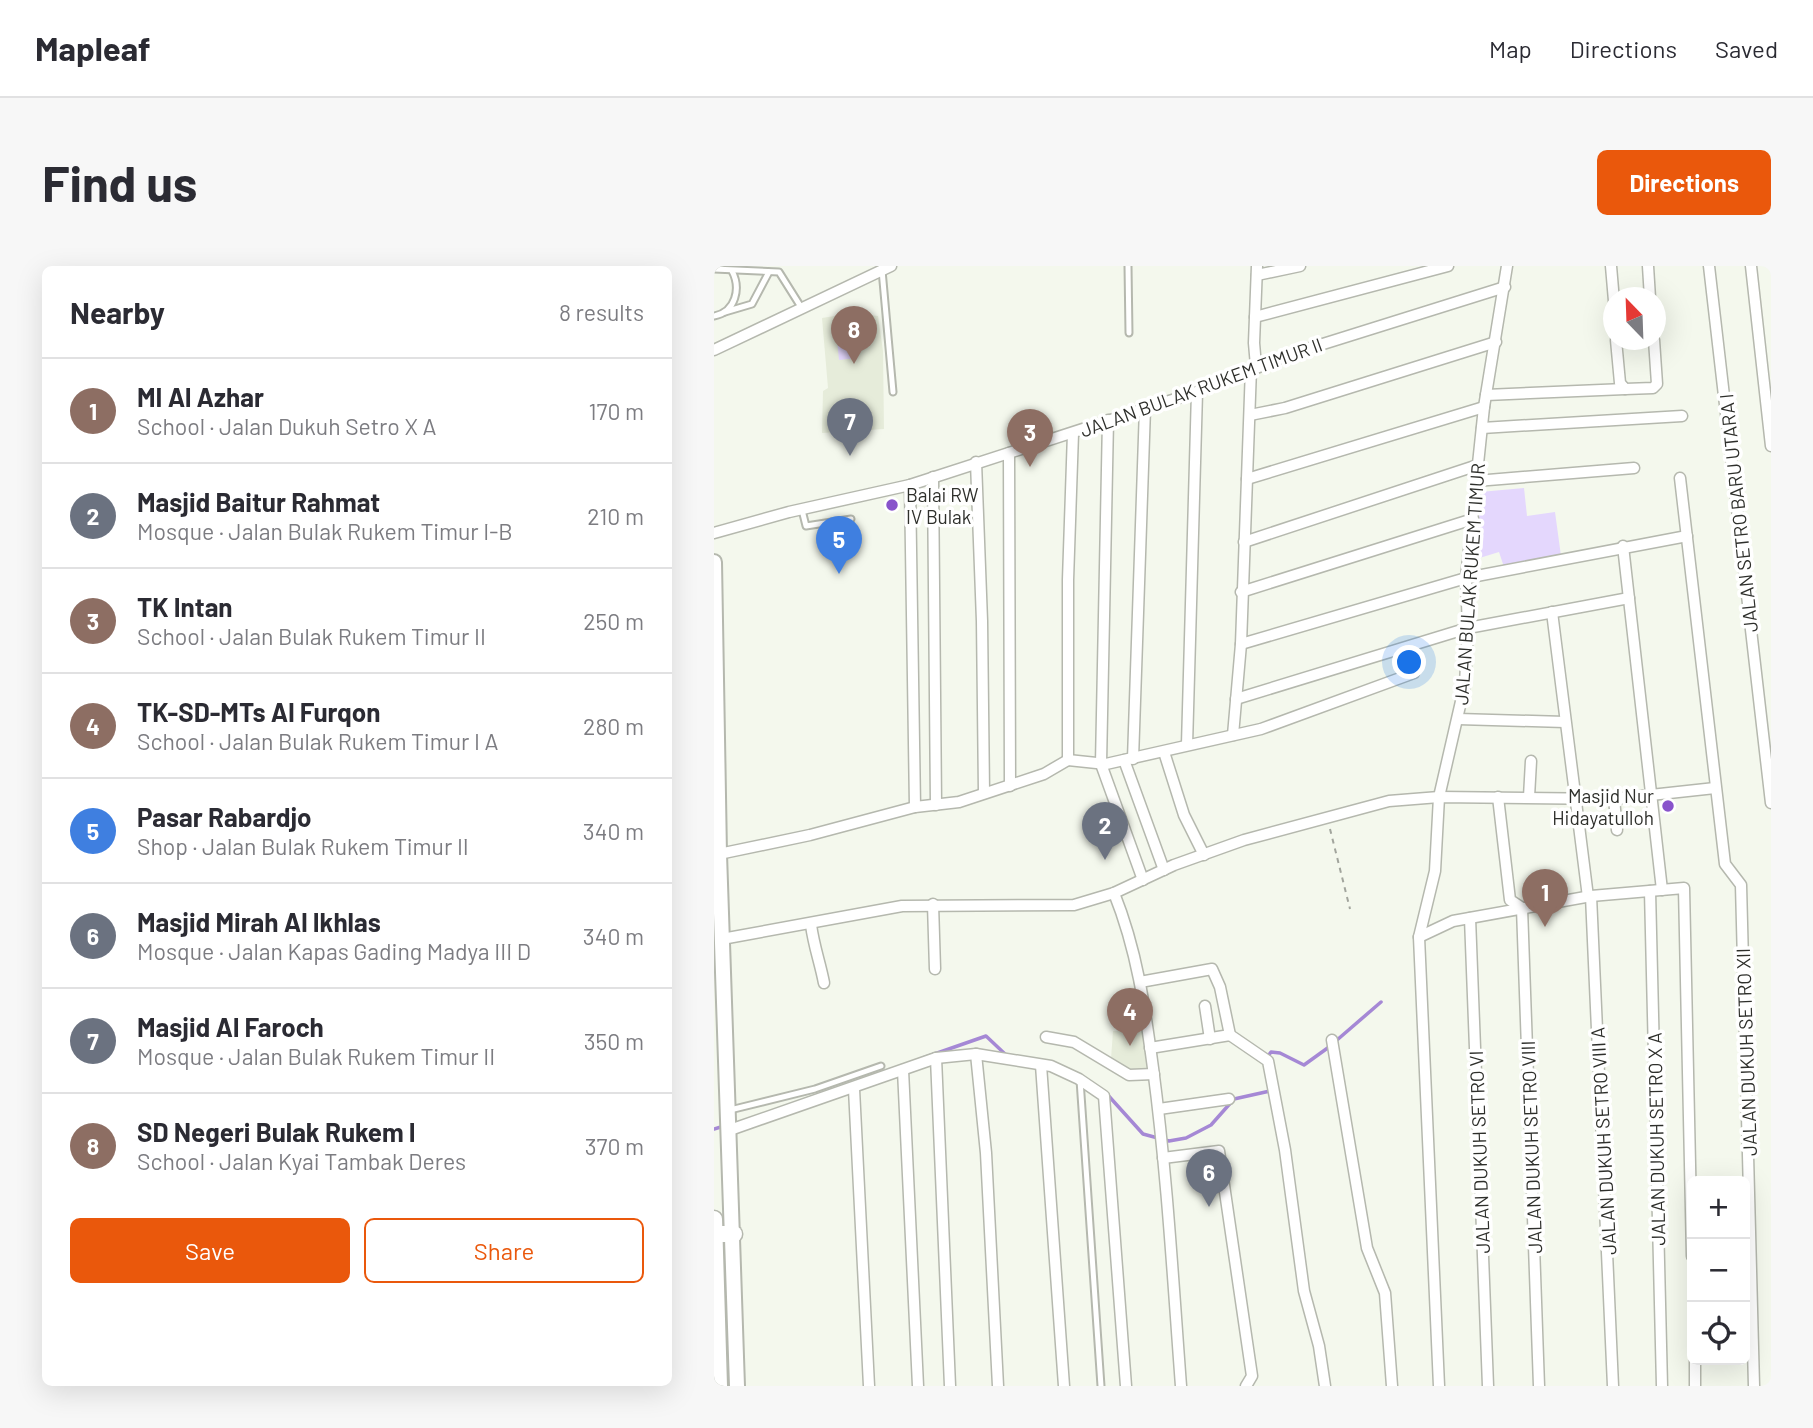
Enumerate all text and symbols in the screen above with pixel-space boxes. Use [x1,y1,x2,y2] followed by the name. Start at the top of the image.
[35,28,151,68] text: Mapleaf
[1489,34,1532,63] text: Map
[1570,34,1677,63] text: Directions
[1715,34,1778,63] text: Saved
[1597,150,1771,215] button: Directions
[42,153,197,212] text: Find us
[1603,287,1666,350] north arrow
[70,294,165,330] text: Nearby
[559,298,644,326] text: 8 results
[831,306,877,364] pin: 8
[1077,332,1325,442] street label: JALAN BULAK RUKEM TIMUR II
[137,381,264,412] text: MI Al Azhar
[1714,393,1762,633] street label: JALAN SETRO BARU UTARA I
[89,397,97,425] text: 1
[588,397,644,425] text: 170 m
[827,398,873,456] pin: 7
[1007,409,1053,467] pin: 3
[137,412,437,440] text: School · Jalan Dukuh Setro X A
[1449,462,1489,706] street label: JALAN BULAK RUKEM TIMUR
[906,483,979,528] place label: Balai RW IV Bulak
[137,486,380,517] text: Masjid Baitur Rahmat
[884,497,900,513] marker: Balai RW IV Bulak
[87,502,99,530] text: 2
[587,502,644,530] text: 210 m
[816,516,862,574] pin: 5
[137,517,513,545] text: Mosque · Jalan Bulak Rukem Timur I-B
[137,591,233,622] text: TK Intan
[87,607,99,635] text: 3
[583,607,644,635] text: 250 m
[137,622,486,650] text: School · Jalan Bulak Rukem Timur II
[1392,645,1426,679] your location
[137,696,380,727] text: TK-SD-MTs Al Furqon
[86,712,100,740] text: 4
[583,712,644,740] text: 280 m
[137,727,499,755] text: School · Jalan Bulak Rukem Timur I A
[1552,784,1654,829] place label: Masjid Nur Hidayatulloh
[1660,798,1676,814] marker: Masjid Nur Hidayatulloh
[137,801,312,832] text: Pasar Rabardjo
[1082,802,1128,860] pin: 2
[87,817,99,845] text: 5
[583,817,644,845] text: 340 m
[137,832,469,860] text: Shop · Jalan Bulak Rukem Timur II
[1522,869,1568,927] pin: 1
[137,906,381,937] text: Masjid Mirah Al Ikhlas
[87,922,99,950] text: 6
[583,922,644,950] text: 340 m
[137,937,531,965] text: Mosque · Jalan Kapas Gading Madya III D
[1731,948,1761,1156] street label: JALAN DUKUH SETRO XII
[1107,988,1153,1046] pin: 4
[137,1011,324,1042] text: Masjid Al Faroch
[1586,1026,1620,1256] street label: JALAN DUKUH SETRO VIII A
[87,1027,99,1055] text: 7
[584,1027,644,1055] text: 350 m
[1643,1032,1669,1246] street label: JALAN DUKUH SETRO X A
[1516,1040,1546,1254] street label: JALAN DUKUH SETRO VIII
[137,1042,495,1070] text: Mosque · Jalan Bulak Rukem Timur II
[1464,1050,1494,1254] street label: JALAN DUKUH SETRO VI
[137,1116,416,1147] text: SD Negeri Bulak Rukem I
[87,1132,99,1160] text: 8
[585,1132,644,1160] text: 370 m
[137,1147,466,1175] text: School · Jalan Kyai Tambak Deres
[1186,1149,1232,1207] pin: 6
[1687,1176,1750,1365] map controls
[1687,1176,1750,1239] button: +
[70,1218,350,1283] button: Save
[364,1218,644,1283] button: Share
[1687,1239,1750,1302] button: −
[1687,1302,1750,1365] button: locate

